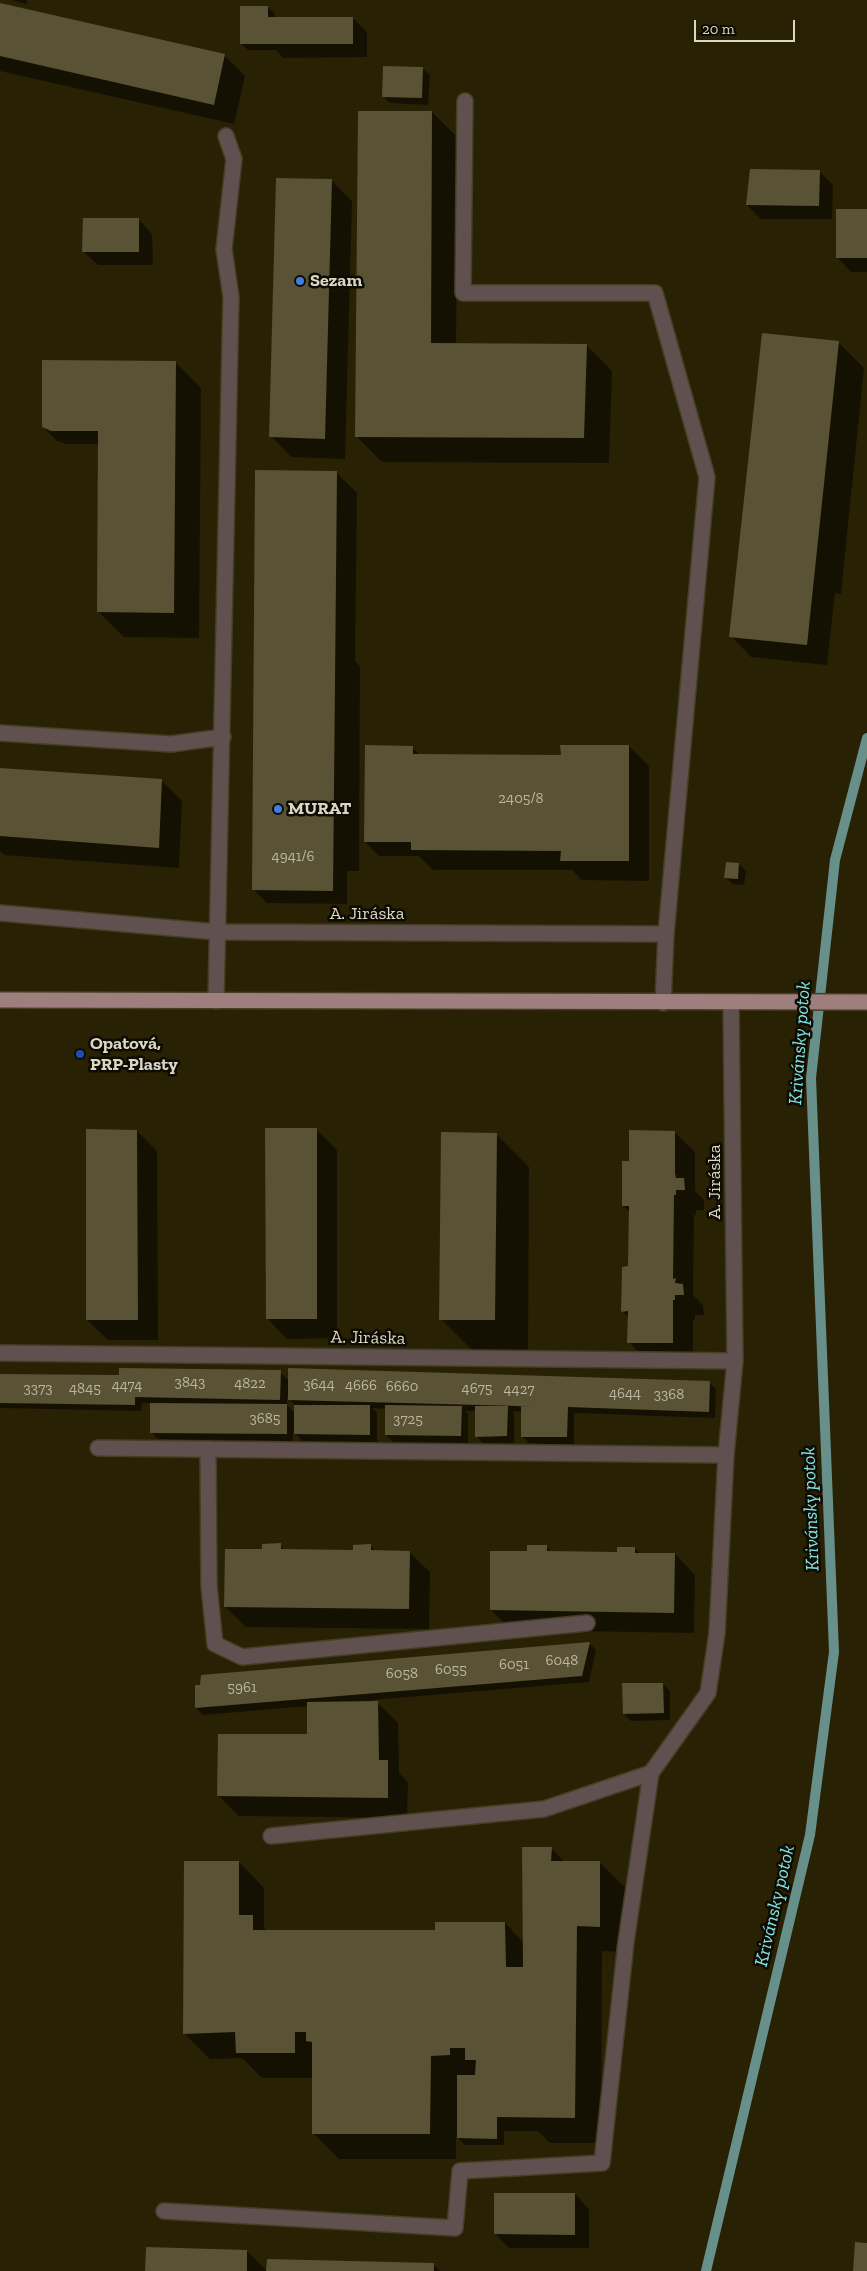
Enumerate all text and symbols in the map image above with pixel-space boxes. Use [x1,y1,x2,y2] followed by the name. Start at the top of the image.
[697,10,798,42] scale bar
[702,20,735,38] text: 20 m
[310,270,362,292] place label: Sezam
[294,275,306,287] marker: Sezam
[498,790,544,808] house number: 2405/8
[288,798,352,820] place label: MURAT
[272,803,284,815] marker: MURAT
[272,848,314,866] house number: 4941/6
[330,903,404,925] street label: A. Jiráska
[784,980,816,1106] water label: Krivánsky potok
[90,1033,178,1076] place label: Opatová, PRP-Plasty
[74,1048,86,1060] marker: Opatová, PRP-Plasty
[704,1145,726,1219] street label: A. Jiráska
[330,1327,406,1349] street label: A. Jiráska
[175,1374,205,1392] house number: 3843
[234,1375,266,1393] house number: 4822
[303,1376,335,1394] house number: 3644
[112,1377,142,1395] house number: 4474
[345,1377,377,1395] house number: 4666
[386,1378,418,1396] house number: 6660
[23,1380,53,1398] house number: 3373
[69,1380,101,1398] house number: 4845
[462,1380,492,1398] house number: 4675
[504,1381,534,1399] house number: 4427
[609,1385,641,1403] house number: 4644
[654,1386,684,1404] house number: 3368
[249,1410,281,1428] house number: 3685
[393,1411,423,1429] house number: 3725
[797,1447,825,1571] water label: Krivánsky potok
[546,1652,578,1670] house number: 6048
[499,1656,529,1674] house number: 6051
[435,1661,467,1679] house number: 6055
[386,1665,418,1683] house number: 6058
[227,1679,257,1697] house number: 5961
[750,1843,800,1969] water label: Krivánsky potok

